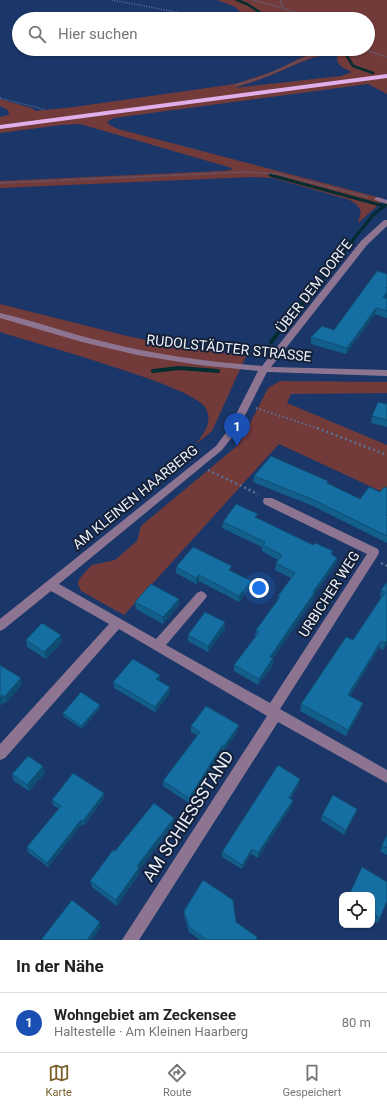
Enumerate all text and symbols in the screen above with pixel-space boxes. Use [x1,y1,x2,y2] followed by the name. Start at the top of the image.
[12,12,375,56] search box
[26,23,48,45] icon: search
[58,25,137,43] text: Hier suchen
[273,236,355,336] street label: ÜBER DEM DORFE
[146,331,312,365] street label: RUDOLSTÄDTER STRASSE
[224,413,250,446] pin: 1
[69,442,201,552] street label: AM KLEINEN HAARBERG
[295,548,363,640] street label: URBICHER WEG
[249,578,269,598] your location
[138,747,238,885] street label: AM SCHIESSSTAND
[339,892,375,928] map controls
[339,892,375,928] button: locate
[16,956,104,976] text: In der Nähe
[54,1006,236,1024] text: Wohngebiet am Zeckensee
[25,1015,33,1030] text: 1
[342,1015,371,1030] text: 80 m
[54,1024,248,1039] text: Haltestelle · Am Kleinen Haarberg
[46,1062,72,1099] tab: Karte
[163,1062,191,1099] tab: Route
[283,1062,341,1099] tab: Gespeichert

